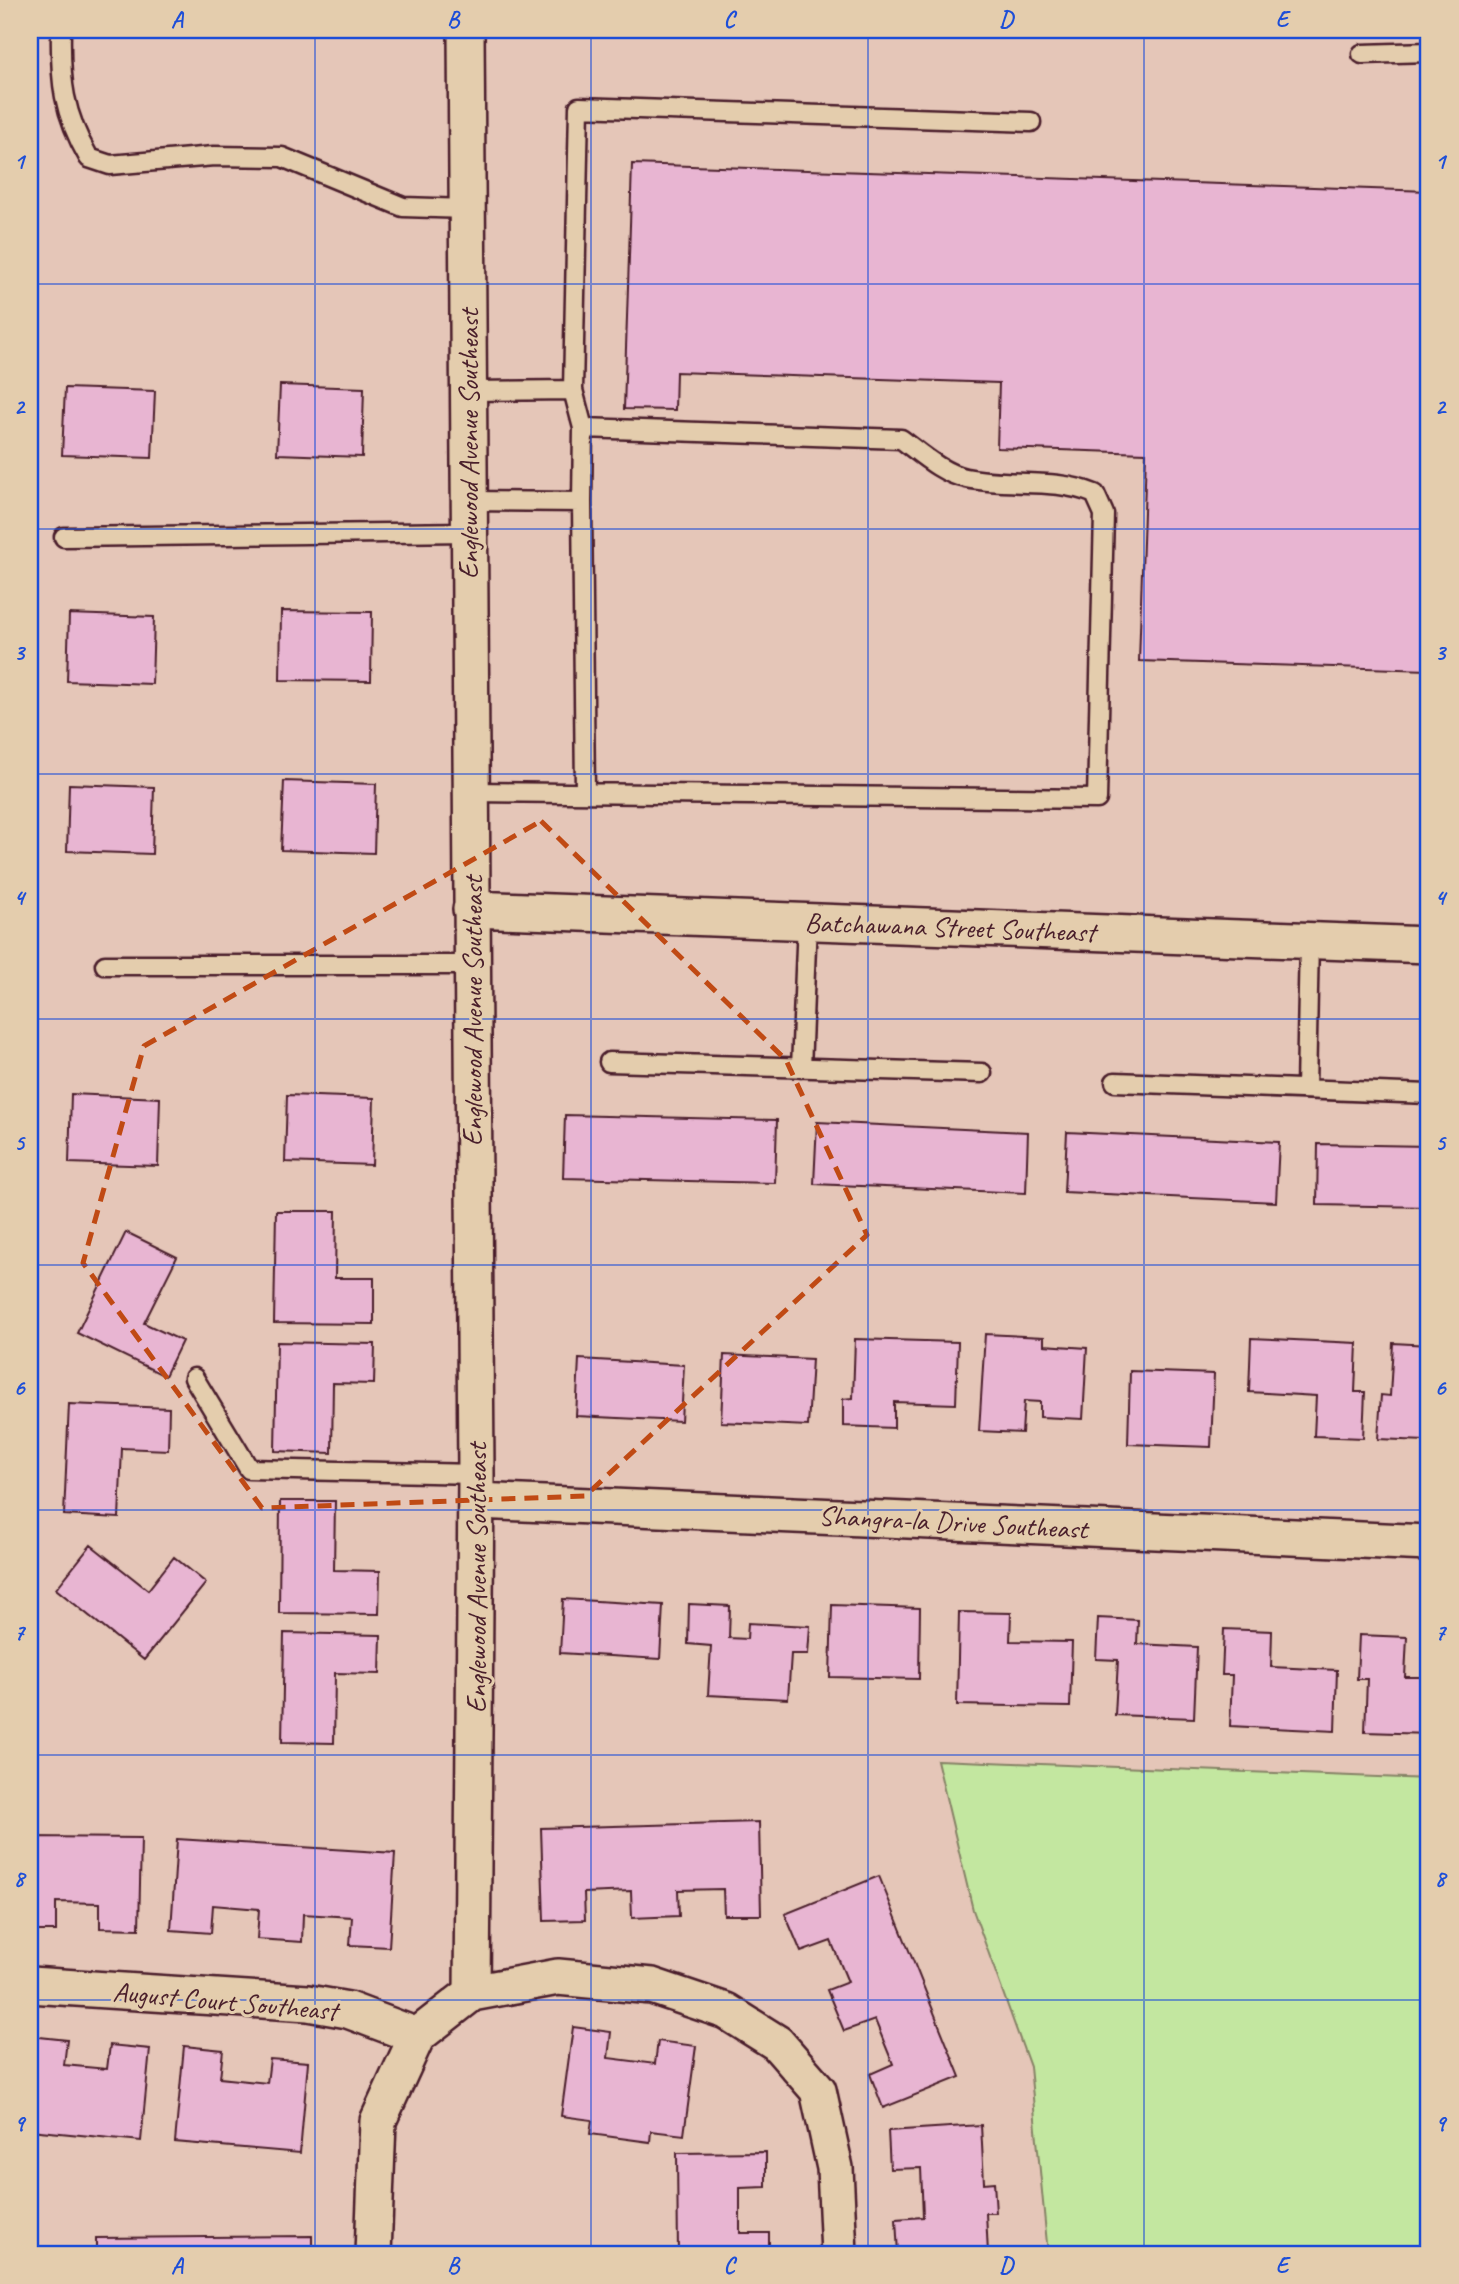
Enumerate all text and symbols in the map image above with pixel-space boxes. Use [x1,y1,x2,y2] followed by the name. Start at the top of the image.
[171,5,185,34] text: A
[447,5,461,34] text: B
[724,5,738,34] text: C
[999,5,1015,34] text: D
[1276,5,1292,34] text: E
[14,147,27,176] text: 1
[1435,147,1448,176] text: 1
[451,306,486,579] street label: Englewood Avenue Southeast
[14,392,27,421] text: 2
[1435,392,1448,421] text: 2
[14,638,27,667] text: 3
[1435,638,1448,667] text: 3
[455,873,490,1146] street label: Englewood Avenue Southeast
[14,883,27,912] text: 4
[1435,883,1448,912] text: 4
[804,904,1100,950] street label: Batchawana Street Southeast
[14,1128,26,1157] text: 5
[1435,1128,1447,1157] text: 5
[14,1373,27,1402] text: 6
[1435,1373,1448,1402] text: 6
[459,1440,494,1713] street label: Englewood Avenue Southeast
[818,1497,1091,1547] street label: Shangra-la Drive Southeast
[14,1618,27,1647] text: 7
[1435,1618,1448,1647] text: 7
[14,1864,27,1893] text: 8
[1435,1864,1448,1893] text: 8
[111,1974,342,2029] street label: August Court Southeast
[14,2109,27,2138] text: 9
[1435,2109,1448,2138] text: 9
[171,2251,185,2280] text: A
[447,2251,461,2280] text: B
[724,2251,738,2280] text: C
[999,2251,1015,2280] text: D
[1276,2251,1292,2280] text: E

